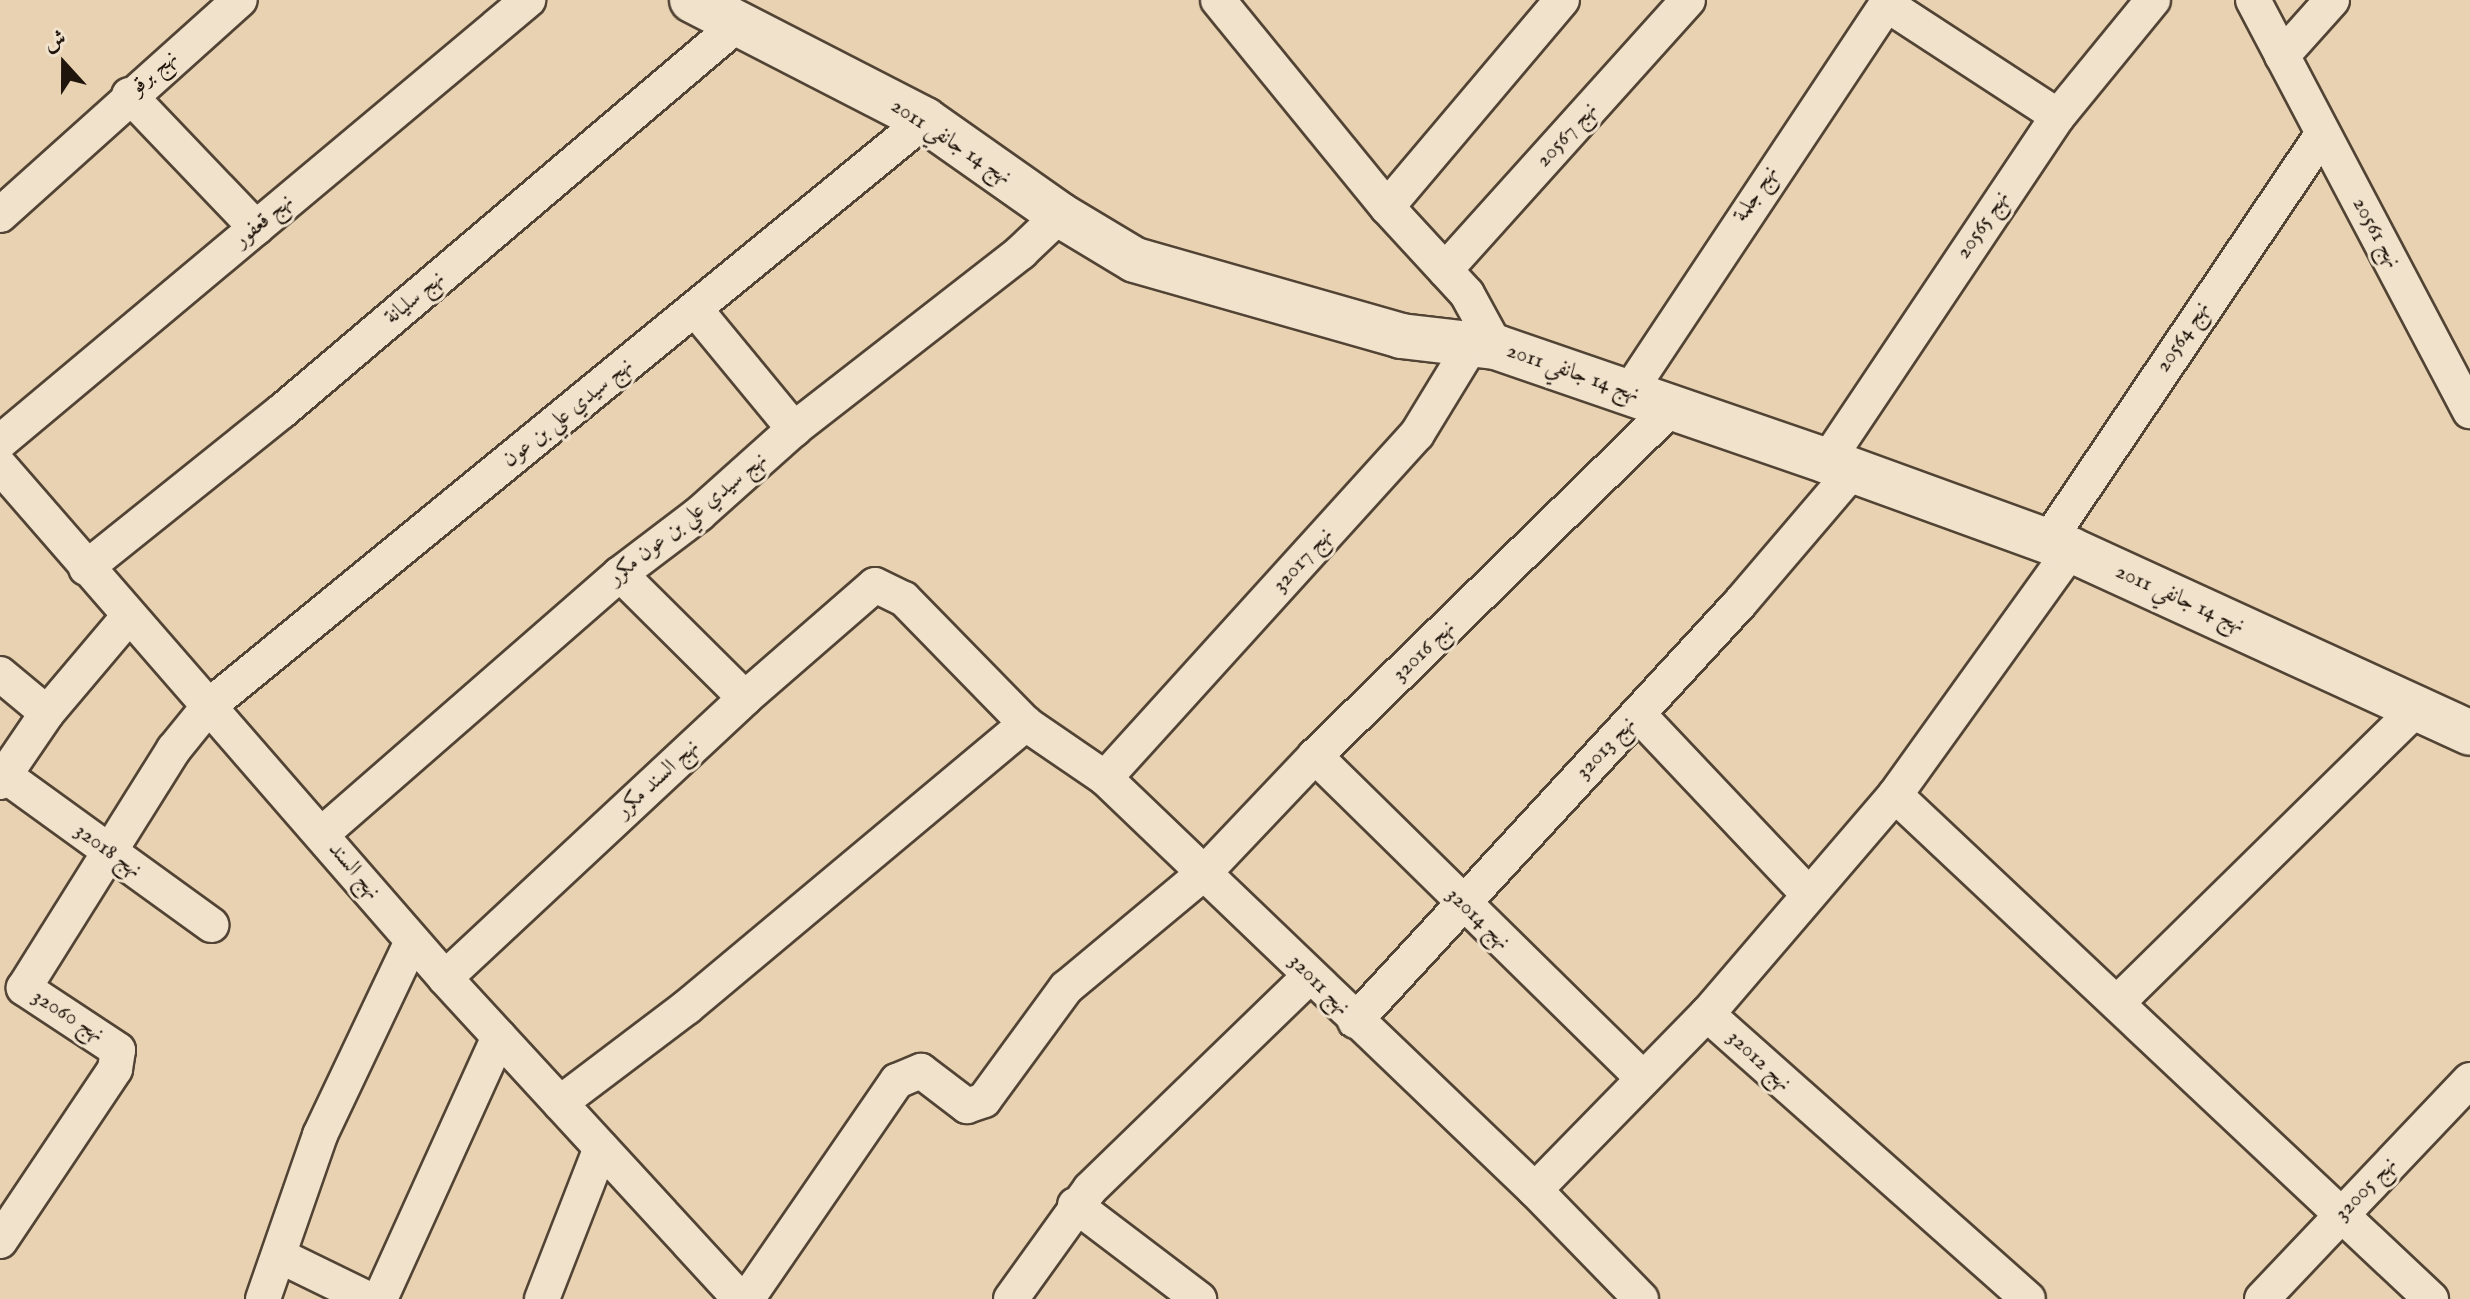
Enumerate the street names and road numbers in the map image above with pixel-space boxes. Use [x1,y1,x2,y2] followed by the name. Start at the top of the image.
[125,45,183,101] street label: نهج برقو
[886,93,1016,191] street label: نهج 14 جانفي 2011
[1531,97,1603,173] street label: نهج 20567
[1728,161,1784,227] street label: نهج جلمة
[1951,186,2015,264] street label: نهج 20565
[229,188,299,254] street label: نهج قعفور
[2346,193,2406,273] street label: نهج 20561
[380,265,450,331] street label: نهج سليانة
[2150,296,2216,378] street label: نهج 20564
[1503,338,1643,408] street label: نهج 14 جانفي 2011
[497,352,639,474] street label: نهج سيدي علي بن عون
[603,447,773,591] street label: نهج سيدي علي بن عون مكرر
[1267,522,1339,598] street label: نهج 32017
[2111,559,2249,639] street label: نهج 14 جانفي 2011
[1387,615,1461,687] street label: نهج 32016
[1570,711,1642,785] street label: نهج 32013
[611,734,705,824] street label: نهج السند مكرر
[69,818,147,884] street label: نهج 32018
[322,837,386,905] street label: نهج السند
[1441,882,1515,956] street label: نهج 32014
[1283,949,1355,1021] street label: نهج 32011
[27,984,109,1048] street label: نهج 32060
[1721,1025,1797,1097] street label: نهج 32012
[2329,1152,2403,1226] street label: نهج 32005

